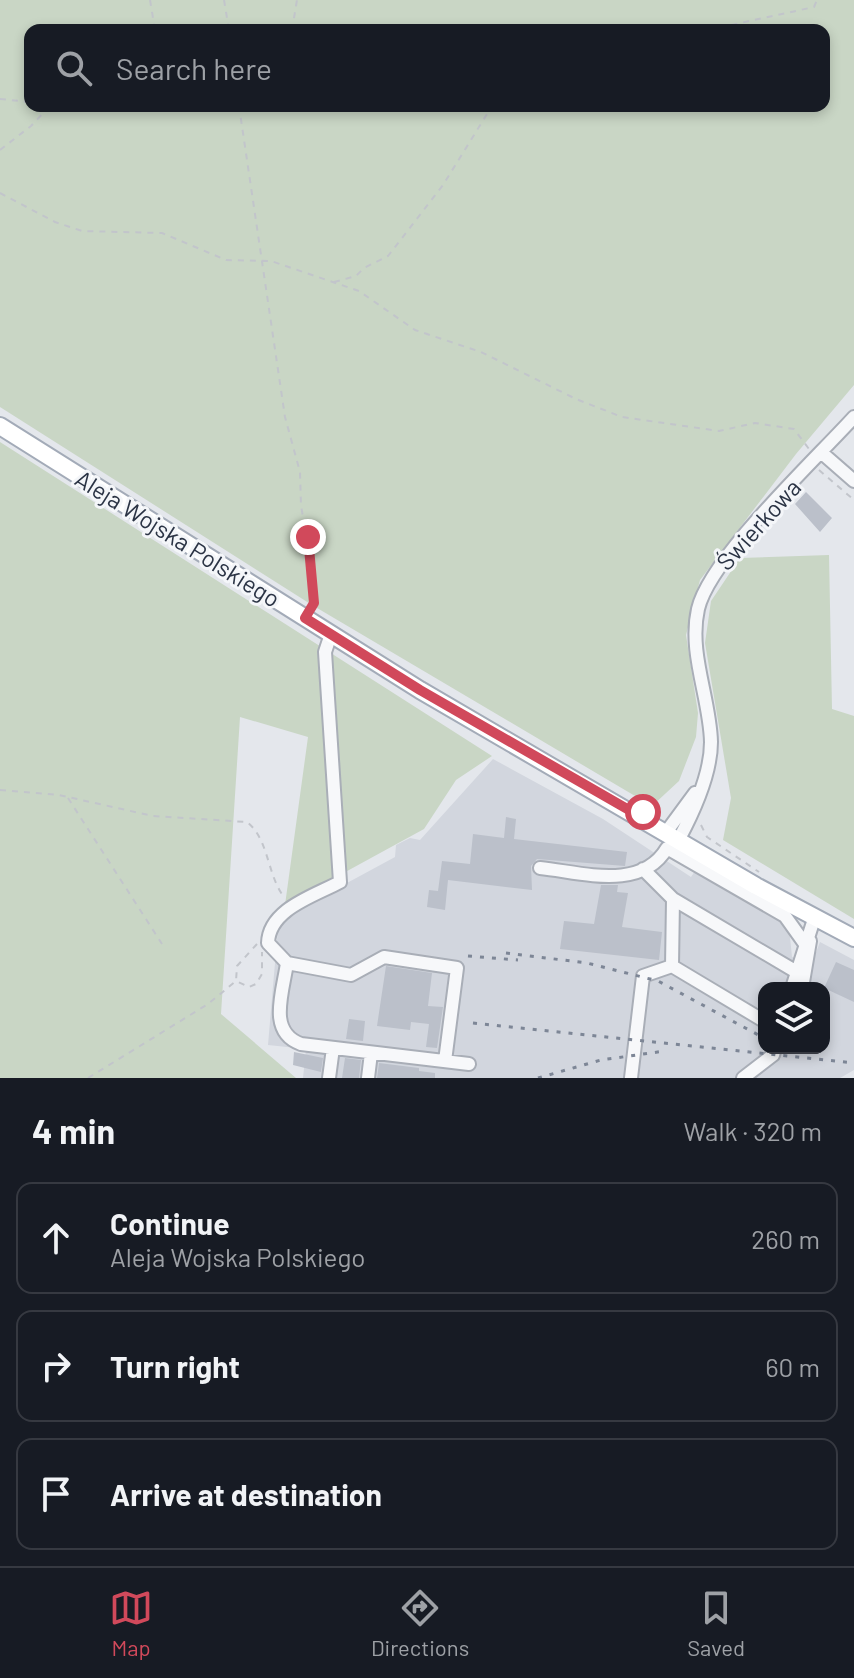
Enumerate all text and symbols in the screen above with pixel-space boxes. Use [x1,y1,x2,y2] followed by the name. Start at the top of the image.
[24,24,830,112] search box
[52,46,96,90] icon: search
[116,50,272,86] text: Search here
[70,463,286,613] street label: Aleja Wojska Polskiego
[710,473,806,575] street label: Świerkowa
[290,519,326,555] route end
[625,794,661,830] route start
[758,982,830,1054] map controls
[758,982,830,1054] button: layers
[32,1110,115,1151] text: 4 min
[684,1115,822,1146] text: Walk · 320 m
[110,1205,230,1241] text: Continue
[34,1216,78,1260] icon: ahead
[751,1223,820,1254] text: 260 m
[110,1241,366,1272] text: Aleja Wojska Polskiego
[34,1344,78,1388] icon: right
[110,1348,240,1384] text: Turn right
[765,1351,820,1382] text: 60 m
[34,1472,78,1516] icon: arrive
[110,1476,382,1512] text: Arrive at destination
[109,1586,153,1660] tab: Map
[371,1586,469,1660] tab: Directions
[687,1586,745,1660] tab: Saved

